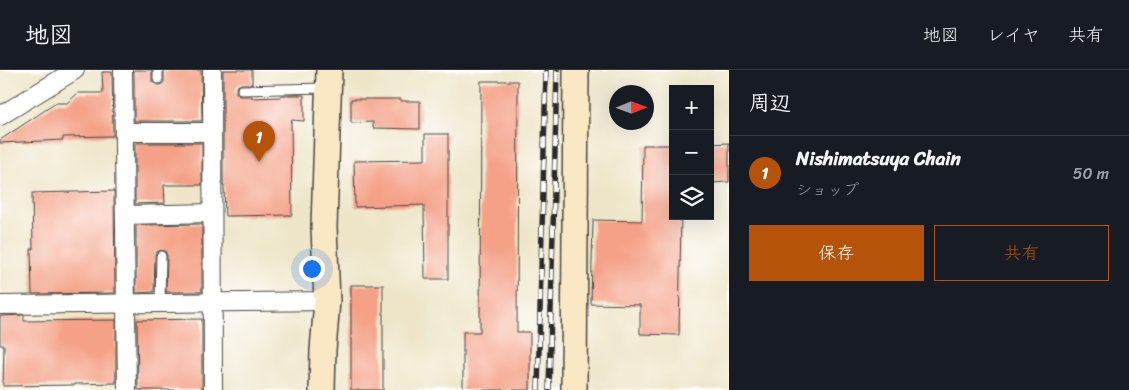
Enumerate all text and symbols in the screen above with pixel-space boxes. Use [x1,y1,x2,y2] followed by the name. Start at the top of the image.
[25,14,73,56] text: 地図
[923,19,959,51] text: 地図
[987,19,1040,51] text: レイヤ
[1068,19,1104,51] text: 共有
[749,84,791,122] text: 周辺
[609,85,654,130] north arrow
[669,85,714,220] map controls
[669,85,714,130] button: +
[243,121,275,162] pin: 1
[669,130,714,175] button: −
[796,142,961,175] text: Nishimatsuya Chain
[762,159,768,188] text: 1
[1073,159,1109,188] text: 50 m
[669,175,714,220] button: layers
[796,175,859,204] text: ショップ
[749,225,924,281] button: 保存
[934,225,1109,281] button: 共有
[299,256,325,282] your location

